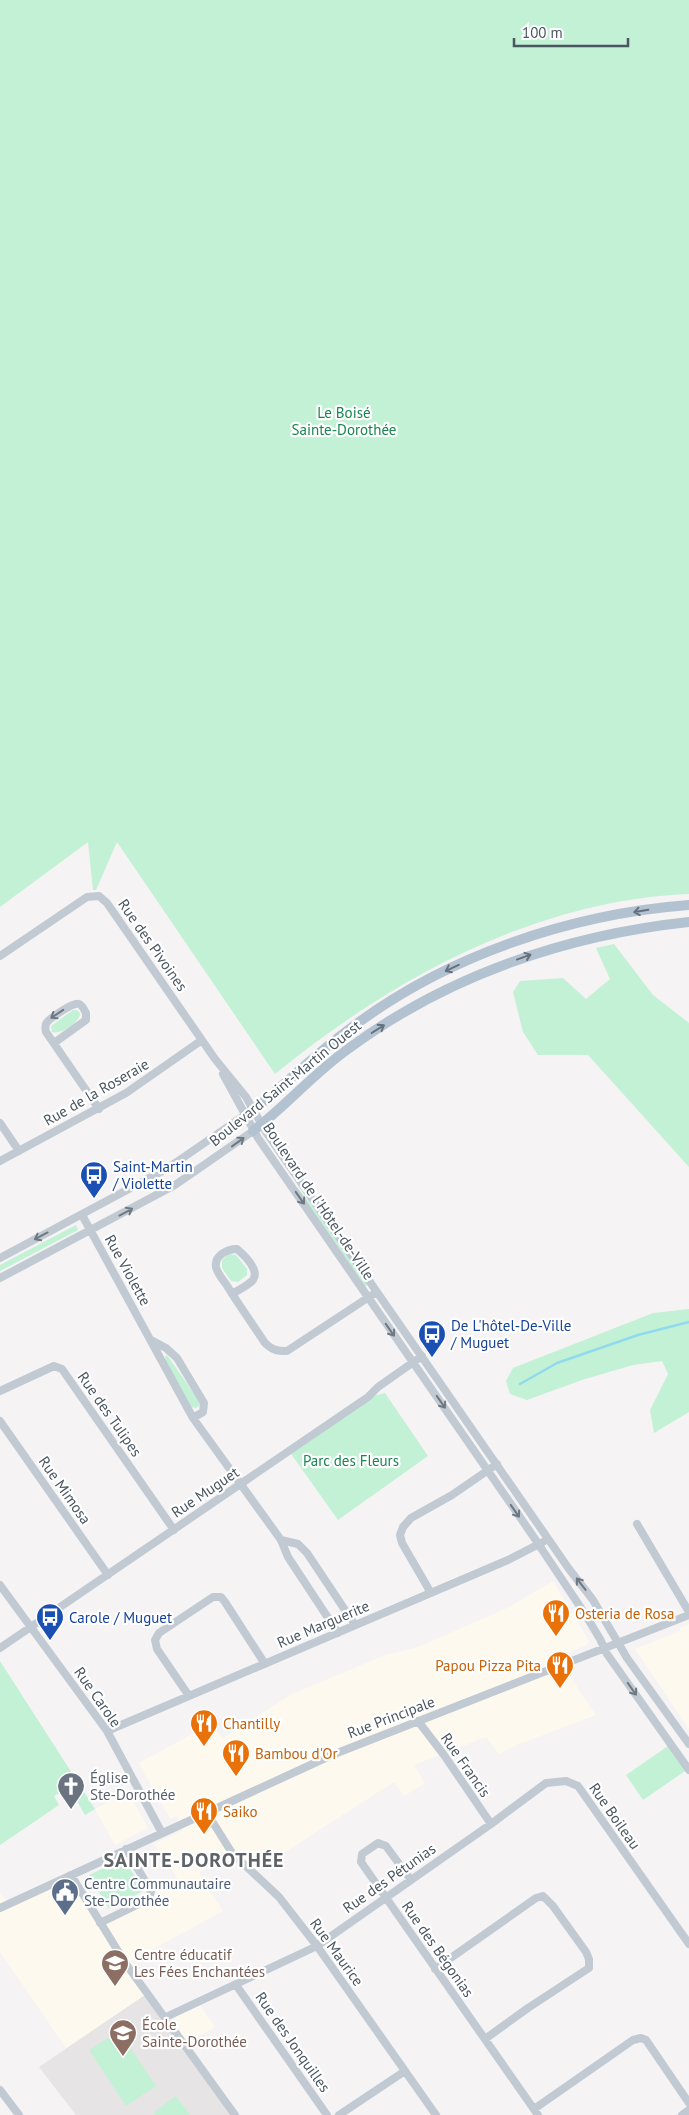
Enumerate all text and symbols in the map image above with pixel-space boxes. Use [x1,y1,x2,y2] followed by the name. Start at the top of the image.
[514,15,628,47] scale bar
[522,23,563,42] text: 100 m
[292,403,396,439] park label: Le Boisé Sainte-Dorothée
[114,895,192,995] street label: Rue des Pivoines
[633,906,649,916] one-way arrow
[515,952,531,961] one-way arrow
[445,964,460,973] one-way arrow
[50,1009,64,1019] one-way arrow
[205,1016,365,1150] street label: Boulevard Saint-Martin Ouest
[371,1023,385,1033] one-way arrow
[40,1054,152,1130] street label: Rue de la Roseraie
[259,1119,379,1283] street label: Boulevard de l'Hôtel-de-Ville
[231,1137,245,1147] one-way arrow
[112,1157,193,1193] place label: Saint-Martin / Violette
[79,1160,109,1199] bus stop icon: Saint-Martin / Violette
[295,1191,305,1205] one-way arrow
[118,1207,133,1217] one-way arrow
[101,1231,155,1309] street label: Rue Violette
[34,1232,49,1241] one-way arrow
[450,1316,571,1352] place label: De L'hôtel-De-Ville / Muguet
[417,1319,447,1358] bus stop icon: De L'hôtel-De-Ville / Muguet
[385,1323,395,1337] one-way arrow
[74,1368,146,1460] street label: Rue des Tulipes
[436,1395,446,1409] one-way arrow
[303,1451,399,1470] park label: Parc des Fleurs
[35,1452,95,1528] street label: Rue Mimosa
[168,1463,242,1521] street label: Rue Muguet
[510,1503,520,1517] one-way arrow
[575,1578,586,1591] one-way arrow
[274,1596,372,1652] street label: Rue Marguerite
[541,1598,571,1637] restaurant icon: Osteria de Rosa
[35,1602,65,1641] bus stop icon: Carole / Muguet
[575,1604,674,1623] place label: Osteria de Rosa
[69,1608,172,1627] place label: Carole / Muguet
[545,1650,575,1689] restaurant icon: Papou Pizza Pita
[435,1656,541,1675] place label: Papou Pizza Pita
[70,1663,126,1731] street label: Rue Carole
[626,1682,637,1695] one-way arrow
[345,1692,437,1742] street label: Rue Principale
[189,1708,219,1747] restaurant icon: Chantilly
[223,1714,280,1733] place label: Chantilly
[437,1729,495,1801] street label: Rue Francis
[221,1738,251,1777] restaurant icon: Bambou d'Or
[255,1744,338,1763] place label: Bambou d'Or
[90,1768,175,1804] place label: Église Ste-Dorothée
[56,1771,86,1810] church icon: Église Ste-Dorothée
[585,1779,645,1853] street label: Rue Boileau
[189,1796,219,1835] restaurant icon: Saiko
[223,1802,257,1821] place label: Saiko
[339,1839,439,1917] street label: Rue des Pétunias
[103,1847,285,1873] district label: SAINTE-DOROTHÉE
[84,1874,231,1910] place label: Centre Communautaire Ste-Dorothée
[50,1877,80,1916] public building icon: Centre Communautaire Ste-Dorothée
[398,1897,478,2001] street label: Rue des Bégonias
[306,1914,368,1990] street label: Rue Maurice
[134,1945,265,1981] place label: Centre éducatif Les Fées Enchantées
[100,1948,130,1987] school or university icon: Centre éducatif Les Fées Enchantées
[251,1988,335,2096] street label: Rue des Jonquilles
[142,2015,247,2051] place label: École Sainte-Dorothée
[108,2018,138,2057] school or university icon: École Sainte-Dorothée

